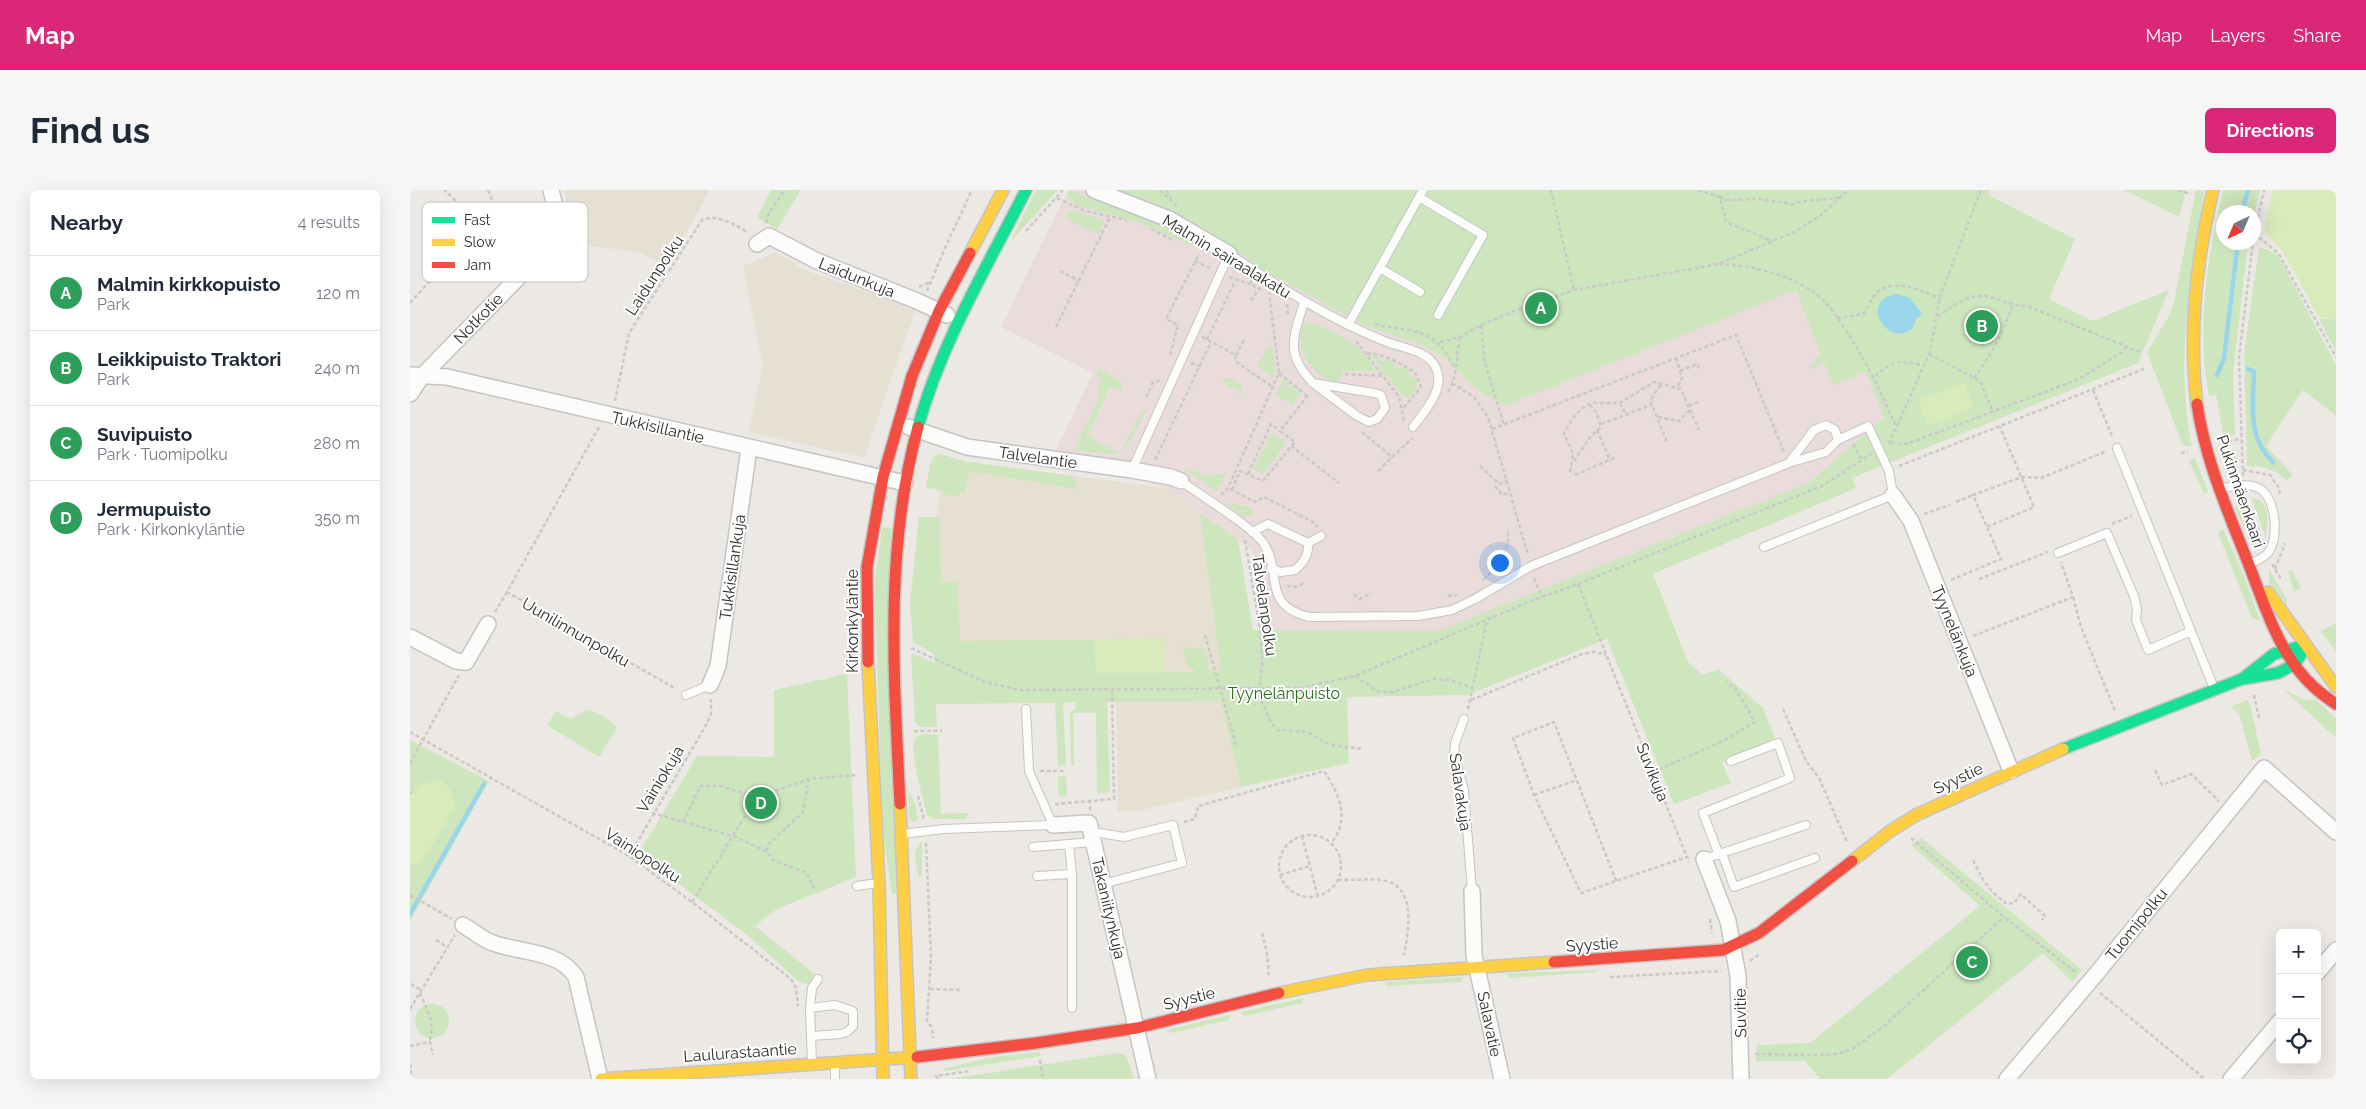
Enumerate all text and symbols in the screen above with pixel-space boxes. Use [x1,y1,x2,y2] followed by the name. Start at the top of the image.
[25,21,75,50] text: Map
[2146,25,2182,46] text: Map
[2210,25,2265,46] text: Layers
[2293,25,2341,46] text: Share
[2205,108,2336,153] button: Directions
[30,110,150,151] text: Find us
[422,202,588,282] legend
[2216,205,2261,250] north arrow
[50,210,123,235] text: Nearby
[1159,211,1294,302] street label: Malmin sairaalakatu
[464,212,491,228] text: Fast
[298,213,360,232] text: 4 results
[621,231,687,319] street label: Laidunpolku
[464,234,496,250] text: Slow
[816,254,898,301] street label: Laidunkuja
[464,257,491,273] text: Jam
[97,273,280,295] text: Malmin kirkkopuisto
[61,284,71,303] text: A
[316,284,360,303] text: 120 m
[450,289,507,347] street label: Notkotie
[1525,289,1557,327] pin: A
[97,295,130,314] text: Park
[1966,307,1998,345] pin: B
[97,348,281,370] text: Leikkipuisto Traktori
[61,359,71,378] text: B
[314,359,360,378] text: 240 m
[97,370,130,389] text: Park
[610,408,706,447] street label: Tukkisillantie
[97,423,192,445] text: Suvipuisto
[2212,432,2269,550] street label: Pukinmäenkaari
[61,434,71,453] text: C
[314,434,360,453] text: 280 m
[997,443,1078,472] street label: Talvelantie
[97,445,228,464] text: Park · Tuomipolku
[97,498,211,520] text: Jermupuisto
[60,509,72,528] text: D
[314,509,360,528] text: 350 m
[716,513,749,621] street label: Tukkisillankuja
[97,520,245,539] text: Park · Kirkonkyläntie
[1487,550,1513,576] your location
[1248,553,1281,657] street label: Talvelanpolku
[843,569,862,673] street label: Kirkonkyläntie
[1928,583,1982,680] street label: Tyynelänkuja
[518,594,633,671] street label: Uunilinnunpolku
[1228,684,1340,703] park label: Tyynelänpuisto
[1632,740,1673,804] street label: Suvikuja
[633,742,688,816] street label: Vainiokuja
[1446,752,1475,832] street label: Salavakuja
[1930,759,1986,798] street label: Syystie
[745,784,777,822] pin: D
[601,824,684,887] street label: Vainiopolku
[1088,855,1129,961] street label: Takaniitynkuja
[2102,884,2171,964] street label: Tuomipolku
[2276,929,2321,1064] map controls
[2276,929,2321,974] button: +
[1565,933,1619,956] street label: Syystie
[1956,943,1988,981] pin: C
[2276,974,2321,1019] button: −
[1161,983,1217,1014] street label: Syystie
[1731,988,1750,1038] street label: Suvitie
[1473,990,1506,1059] street label: Salavatie
[2276,1019,2321,1064] button: locate
[683,1039,797,1066] street label: Laulurastaantie

